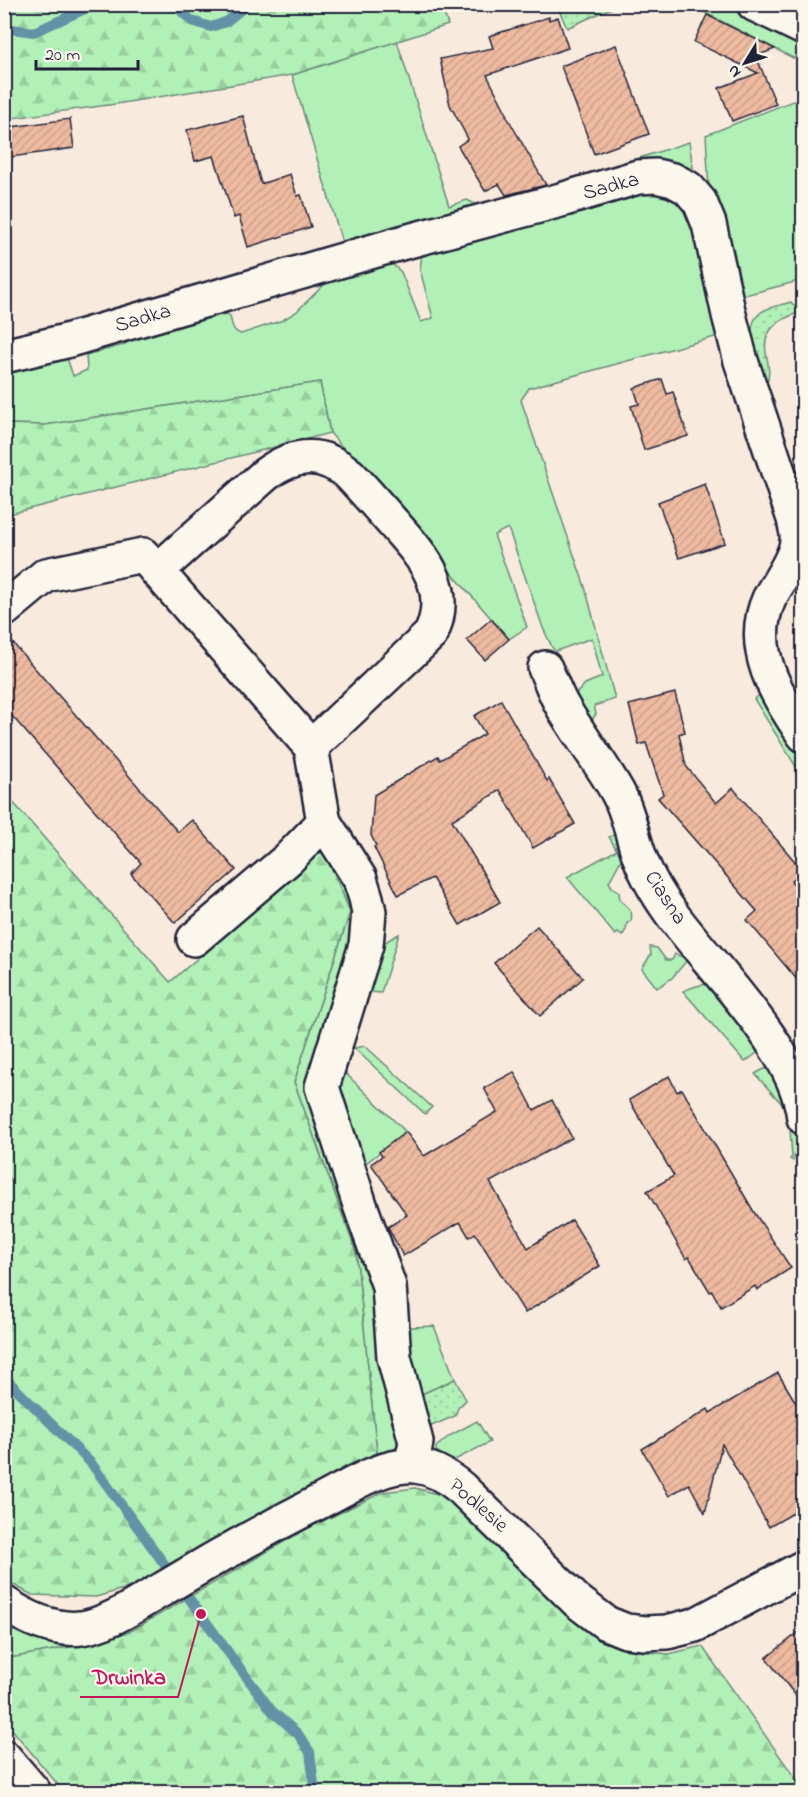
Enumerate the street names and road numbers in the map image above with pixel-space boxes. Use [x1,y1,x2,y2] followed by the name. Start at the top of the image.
[580,165,642,209] street label: Sadka
[111,297,175,341] street label: Sadka
[636,865,694,931] street label: Ciasna
[442,1472,515,1541] street label: Podlesie

